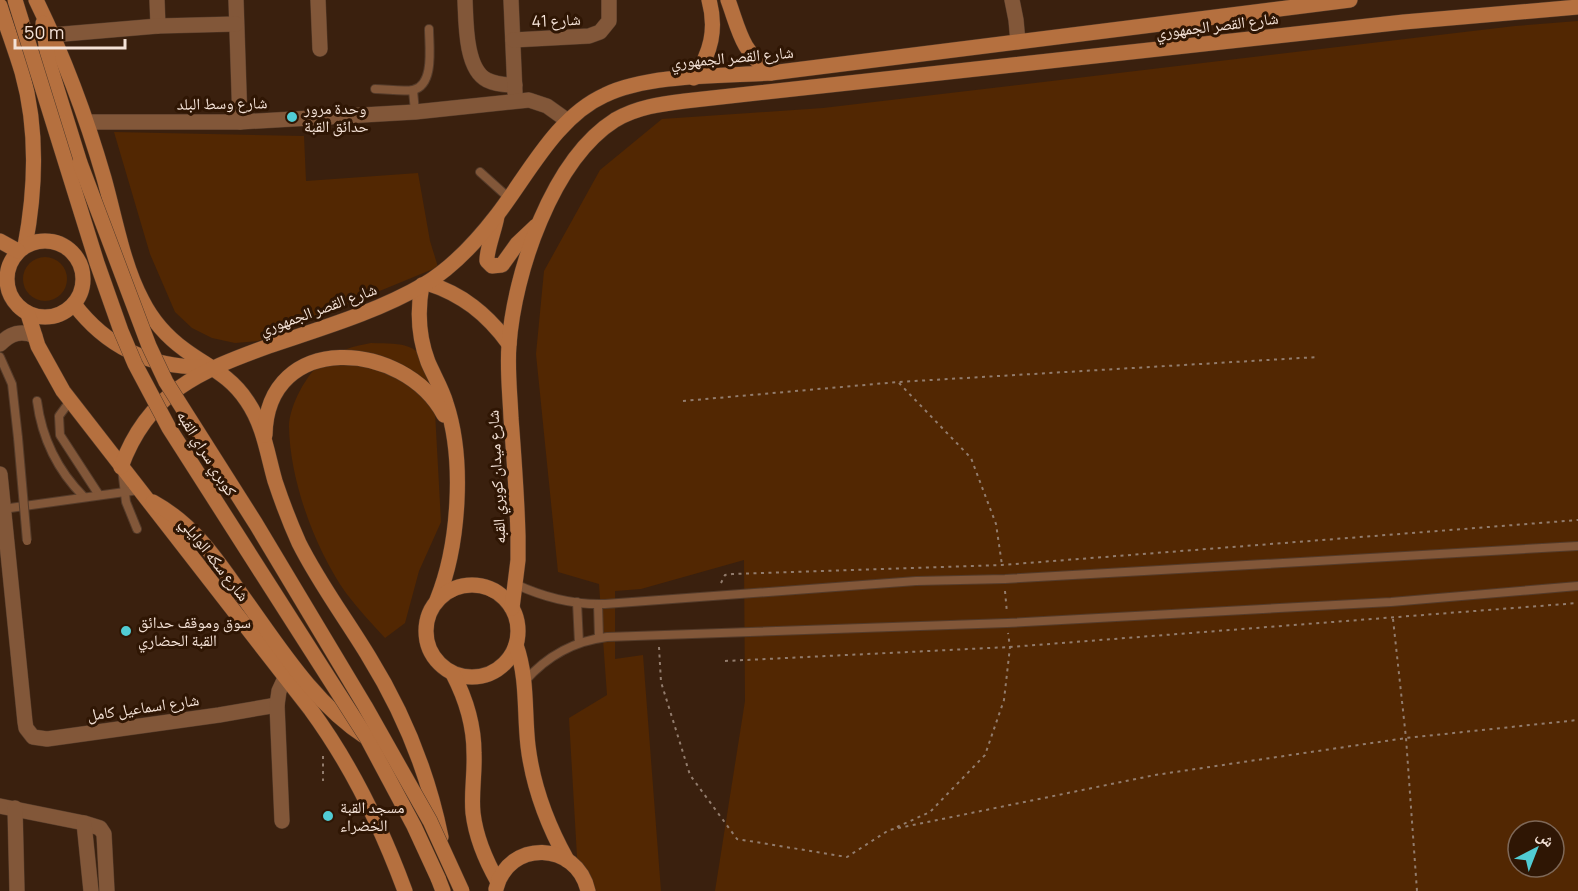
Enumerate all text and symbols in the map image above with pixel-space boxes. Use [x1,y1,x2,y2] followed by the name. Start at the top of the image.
[1155,7,1280,45] street label: شارع القصر الجمهوري
[531,8,581,32] street label: شارع 41
[15,12,124,50] scale bar
[24,20,64,44] text: 50 m
[670,41,795,75] street label: شارع القصر الجمهوري
[177,91,267,115] street label: شارع وسط البلد
[303,97,369,137] place label: وحدة مرور حدائق القبة
[285,110,299,124] marker: وحدة مرور حدائق القبة
[256,278,380,342] street label: شارع القصر الجمهوري
[170,406,242,501] street label: كوبري سراي القبه
[482,409,513,544] street label: شارع ميدان كوبري القبه
[174,513,255,607] street label: شارع سكه الوايلي
[138,611,251,653] place label: سوق وموقف حدائق القبة الحضاري
[119,624,133,638] marker: سوق وموقف حدائق القبة الحضاري
[86,688,200,726] street label: شارع اسماعيل كامل
[340,796,405,836] place label: مسجد القبة الخضراء
[321,809,335,823] marker: مسجد القبة الخضراء
[1506,819,1566,879] north arrow
[1532,824,1560,852] text: ش

